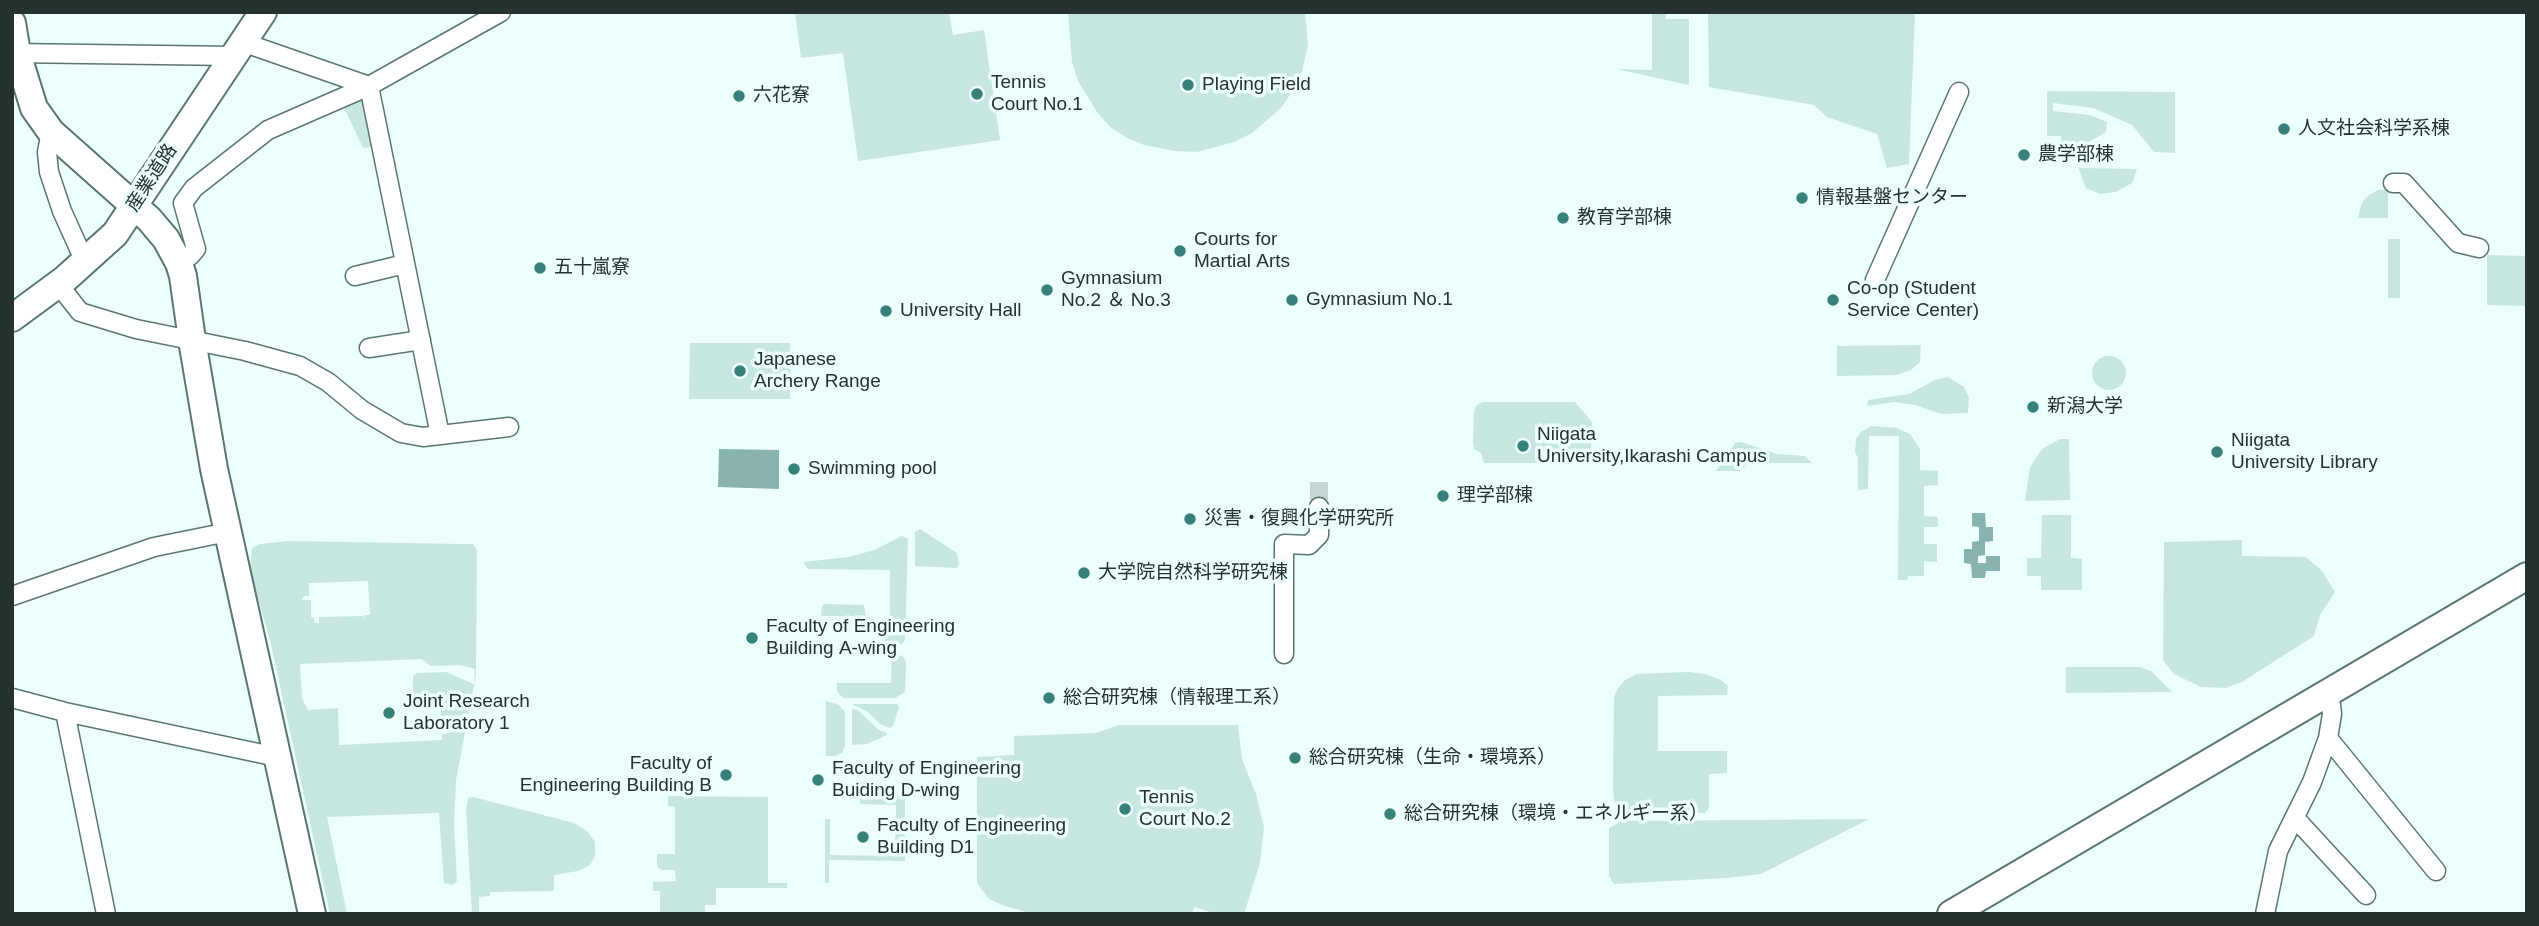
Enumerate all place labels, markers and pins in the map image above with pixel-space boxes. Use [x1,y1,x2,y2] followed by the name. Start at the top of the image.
[991,72,1083,116] place label: Tennis Court No.1
[1202,74,1311,96] place label: Playing Field
[1180,77,1196,93] marker: Playing Field
[753,85,810,107] place label: 六花寮
[969,86,985,102] marker: Tennis Court No.1
[731,88,747,104] marker: 六花寮
[2298,118,2450,140] place label: 人文社会科学系棟
[2276,121,2292,137] marker: 人文社会科学系棟
[2038,144,2114,166] place label: 農学部棟
[2016,147,2032,163] marker: 農学部棟
[1816,187,1968,209] place label: 情報基盤センター
[1794,190,1810,206] marker: 情報基盤センター
[1577,207,1672,229] place label: 教育学部棟
[1555,210,1571,226] marker: 教育学部棟
[1194,229,1290,273] place label: Courts for Martial Arts
[1172,243,1188,259] marker: Courts for Martial Arts
[554,257,630,279] place label: 五十嵐寮
[532,260,548,276] marker: 五十嵐寮
[1061,268,1171,312] place label: Gymnasium No.2 ＆ No.3
[1847,278,1979,322] place label: Co-op (Student Service Center)
[1039,282,1055,298] marker: Gymnasium No.2 ＆ No.3
[1306,289,1453,311] place label: Gymnasium No.1
[1284,292,1300,308] marker: Gymnasium No.1
[1825,292,1841,308] marker: Co-op (Student Service Center)
[900,300,1021,322] place label: University Hall
[878,303,894,319] marker: University Hall
[754,349,881,393] place label: Japanese Archery Range
[732,363,748,379] marker: Japanese Archery Range
[2047,396,2123,418] place label: 新潟大学
[2025,399,2041,415] marker: 新潟大学
[1537,424,1767,468] place label: Niigata University,Ikarashi Campus
[2231,430,2378,474] place label: Niigata University Library
[1515,438,1531,454] marker: Niigata University,Ikarashi Campus
[2209,444,2225,460] marker: Niigata University Library
[808,458,937,480] place label: Swimming pool
[786,461,802,477] marker: Swimming pool
[1457,485,1533,507] place label: 理学部棟
[1435,488,1451,504] marker: 理学部棟
[1204,508,1394,530] place label: 災害・復興化学研究所
[1182,511,1198,527] marker: 災害・復興化学研究所
[1098,562,1288,584] place label: 大学院自然科学研究棟
[1076,565,1092,581] marker: 大学院自然科学研究棟
[766,616,955,660] place label: Faculty of Engineering Building A-wing
[744,630,760,646] marker: Faculty of Engineering Building A-wing
[1063,687,1291,709] place label: 総合研究棟（情報理工系）
[1041,690,1057,706] marker: 総合研究棟（情報理工系）
[403,691,530,735] place label: Joint Research Laboratory 1
[381,705,397,721] marker: Joint Research Laboratory 1
[1309,747,1556,769] place label: 総合研究棟（生命・環境系）
[1287,750,1303,766] marker: 総合研究棟（生命・環境系）
[520,753,712,797] place label: Faculty of Engineering Building B
[832,758,1021,802] place label: Faculty of Engineering Buiding D-wing
[718,767,734,783] marker: Faculty of Engineering Building B
[810,772,826,788] marker: Faculty of Engineering Buiding D-wing
[1139,787,1231,831] place label: Tennis Court No.2
[1117,801,1133,817] marker: Tennis Court No.2
[1404,803,1708,825] place label: 総合研究棟（環境・エネルギー系）
[1382,806,1398,822] marker: 総合研究棟（環境・エネルギー系）
[877,815,1066,859] place label: Faculty of Engineering Building D1
[855,829,871,845] marker: Faculty of Engineering Building D1

